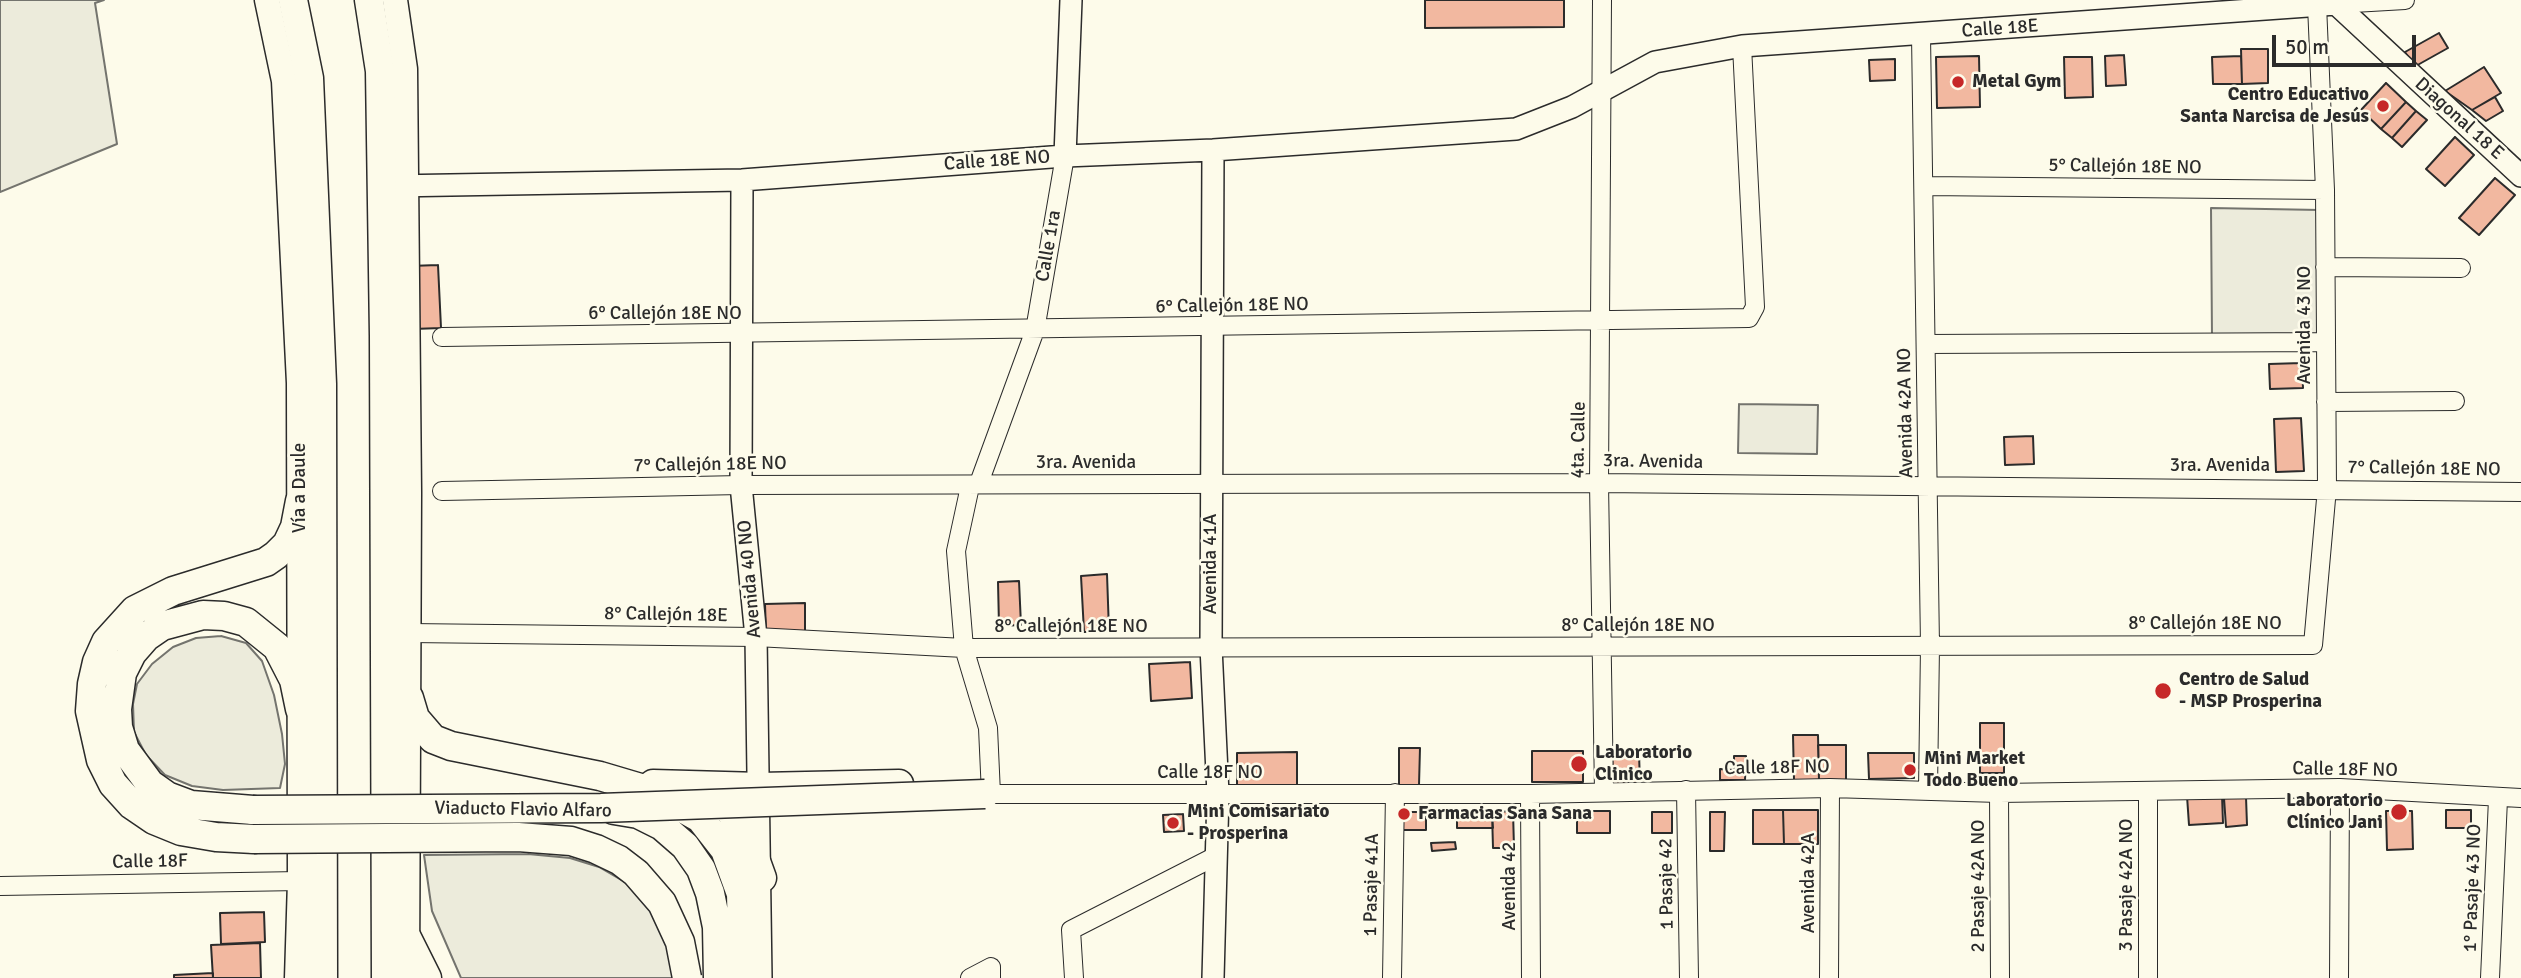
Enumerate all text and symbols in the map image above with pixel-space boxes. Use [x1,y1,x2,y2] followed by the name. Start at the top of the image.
[1961,15,2039,43] street label: Calle 18E
[2276,21,2420,65] scale bar
[2285,34,2329,60] text: 50 m
[1972,71,2061,93] place label: Metal Gym
[2410,73,2508,165] street label: Diagonal 18 E
[1950,74,1966,90] marker: Metal Gym
[2180,84,2369,128] place label: Centro Educativo Santa Narcisa de Jesús
[2375,98,2391,114] marker: Centro Educativo Santa Narcisa de Jesús
[943,146,1051,176] street label: Calle 18E NO
[2048,154,2202,180] street label: 5° Callejón 18E NO
[1032,208,1066,284] street label: Calle 1ra
[2294,266,2316,384] street label: Avenida 43 NO
[1155,293,1309,319] street label: 6° Callejón 18E NO
[588,303,742,325] street label: 6° Callejón 18E NO
[1893,348,1919,478] street label: Avenida 42A NO
[1567,401,1591,479] street label: 4ta. Calle
[289,443,311,533] street label: Vía a Daule
[1603,450,1703,474] street label: 3ra. Avenida
[633,452,787,478] street label: 7° Callejón 18E NO
[1036,452,1136,474] street label: 3ra. Avenida
[2170,455,2270,477] street label: 3ra. Avenida
[2347,456,2501,482] street label: 7° Callejón 18E NO
[1200,514,1222,614] street label: Avenida 41A
[733,519,767,639] street label: Avenida 40 NO
[604,603,728,627] street label: 8° Callejón 18E
[2128,613,2282,635] street label: 8° Callejón 18E NO
[1561,615,1715,637] street label: 8° Callejón 18E NO
[994,616,1148,638] street label: 8° Callejón 18E NO
[2179,669,2322,713] place label: Centro de Salud - MSP Prosperina
[2153,681,2173,701] marker: Centro de Salud - MSP Prosperina
[1595,742,1692,786] place label: Laboratorio Clinico
[1924,748,2025,792] place label: Mini Market Todo Bueno
[1569,754,1589,774] marker: Laboratorio Clinico
[1724,756,1830,780] street label: Calle 18F NO
[2292,758,2398,782] street label: Calle 18F NO
[1157,762,1263,784] street label: Calle 18F NO
[1902,762,1918,778] marker: Mini Market Todo Bueno
[2286,790,2383,834] place label: Laboratorio Clínico Jani
[434,797,612,823] street label: Viaducto Flavio Alfaro
[1187,801,1329,845] place label: Mini Comisariato - Prosperina
[2389,802,2409,822] marker: Laboratorio Clínico Jani
[1418,803,1592,825] place label: Farmacias Sana Sana
[1396,806,1412,822] marker: Farmacias Sana Sana
[1165,815,1181,831] marker: Mini Comisariato - Prosperina
[2116,818,2138,952] street label: 3 Pasaje 42A NO
[1968,819,1990,953] street label: 2 Pasaje 42A NO
[2459,823,2487,953] street label: 1° Pasaje 43 NO
[1360,833,1384,937] street label: 1 Pasaje 41A
[1798,833,1820,933] street label: Avenida 42A
[1655,838,1679,930] street label: 1 Pasaje 42
[1499,841,1521,931] street label: Avenida 42
[112,850,188,874] street label: Calle 18F

